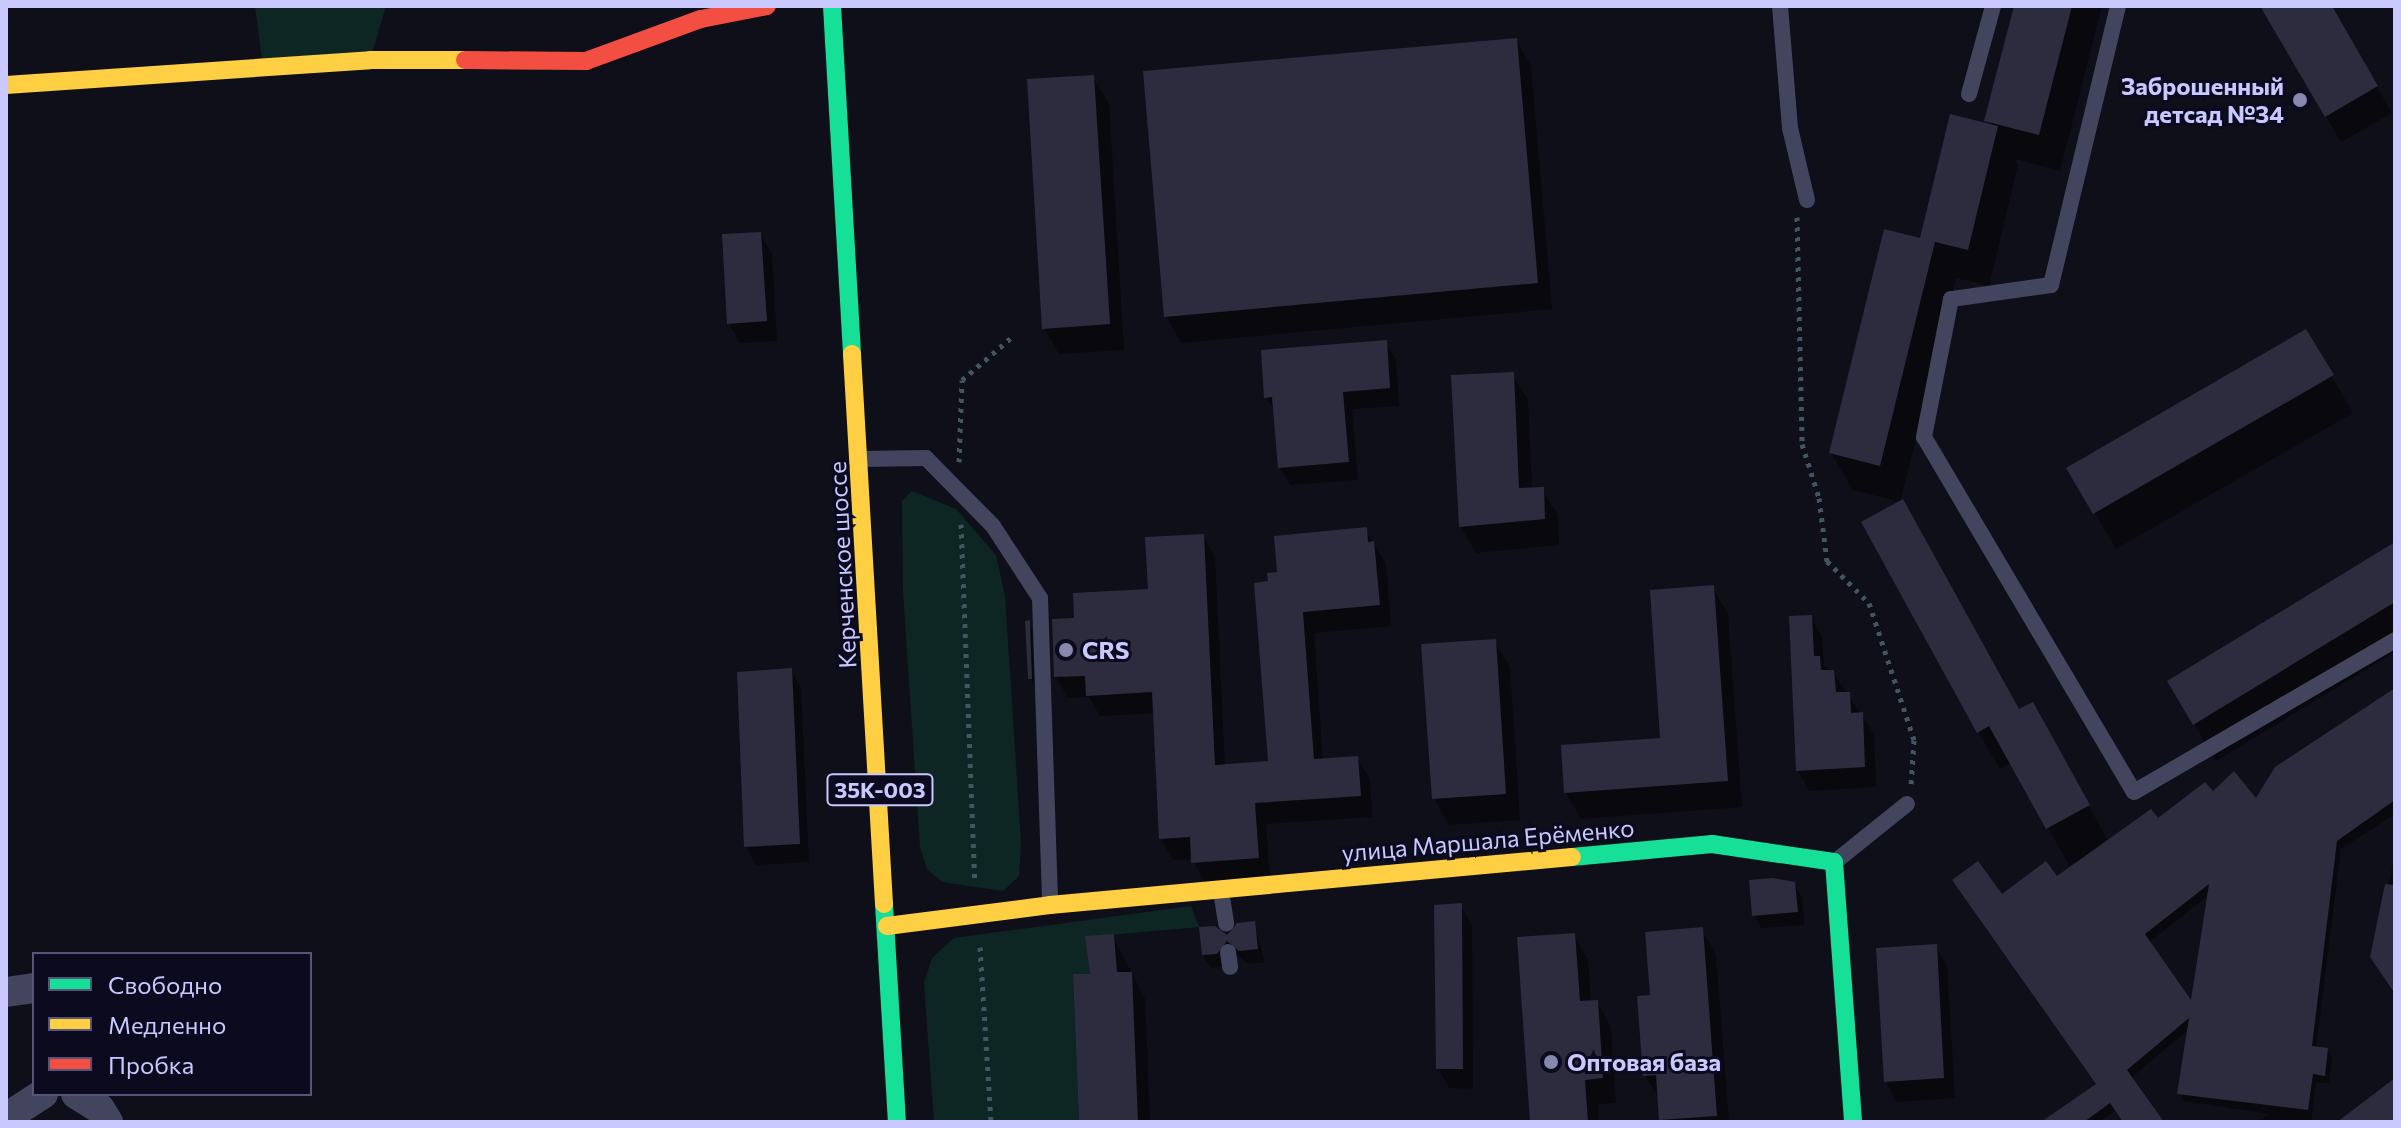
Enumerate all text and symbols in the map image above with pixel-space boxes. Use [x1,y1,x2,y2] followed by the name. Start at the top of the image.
[2121,72,2284,128] place label: Заброшенный детсад №34
[2291,91,2309,109] marker: Заброшенный детсад №34
[822,461,862,669] street label: Керченское шоссе
[1082,636,1129,664] place label: CRS
[1057,641,1075,659] marker: CRS
[826,772,934,808] road number: 35К-003
[1340,813,1636,867] street label: улица Маршала Ерёменко
[32,952,312,1096] legend
[108,970,222,999] text: Свободно
[108,1010,226,1039] text: Медленно
[1567,1048,1721,1076] place label: Оптовая база
[108,1050,194,1079] text: Пробка
[1542,1053,1560,1071] marker: Оптовая база

